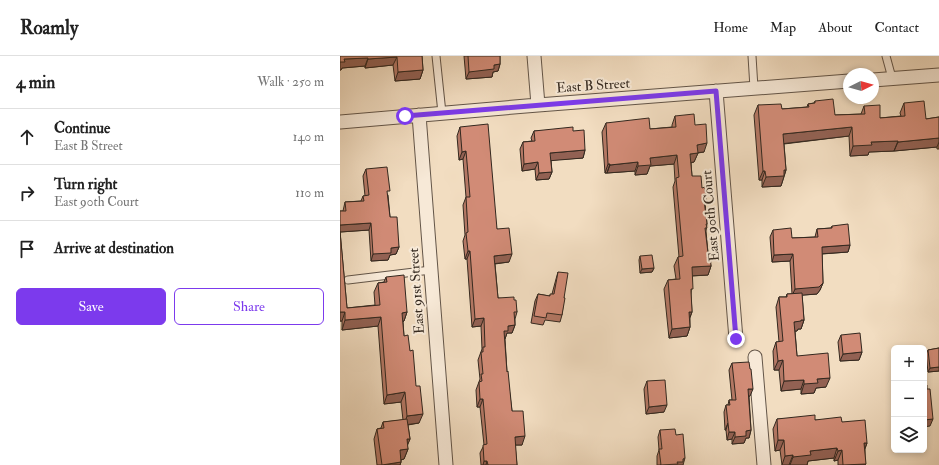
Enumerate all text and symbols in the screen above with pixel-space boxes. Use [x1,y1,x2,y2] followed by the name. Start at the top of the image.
[20,16,78,40] text: Roamly
[713,19,748,36] text: Home
[770,19,796,36] text: Map
[818,19,852,36] text: About
[874,19,919,36] text: Contact
[843,68,879,104] north arrow
[16,72,55,93] text: 4 min
[257,74,324,90] text: Walk · 250 m
[556,74,631,97] street label: East B Street
[396,107,414,125] route start
[54,119,110,138] text: Continue
[16,126,38,148] icon: ahead
[293,129,324,145] text: 140 m
[54,138,123,154] text: East B Street
[698,169,723,262] street label: East 90th Court
[54,175,117,194] text: Turn right
[16,182,38,204] icon: right
[295,185,324,201] text: 110 m
[54,194,139,210] text: East 90th Court
[16,238,38,260] icon: arrive
[54,239,174,258] text: Arrive at destination
[405,247,428,335] street label: East 91st Street
[16,288,166,325] button: Save
[174,288,324,325] button: Share
[727,330,745,348] route end
[891,345,927,453] map controls
[891,345,927,381] button: +
[891,381,927,417] button: −
[891,417,927,453] button: layers

